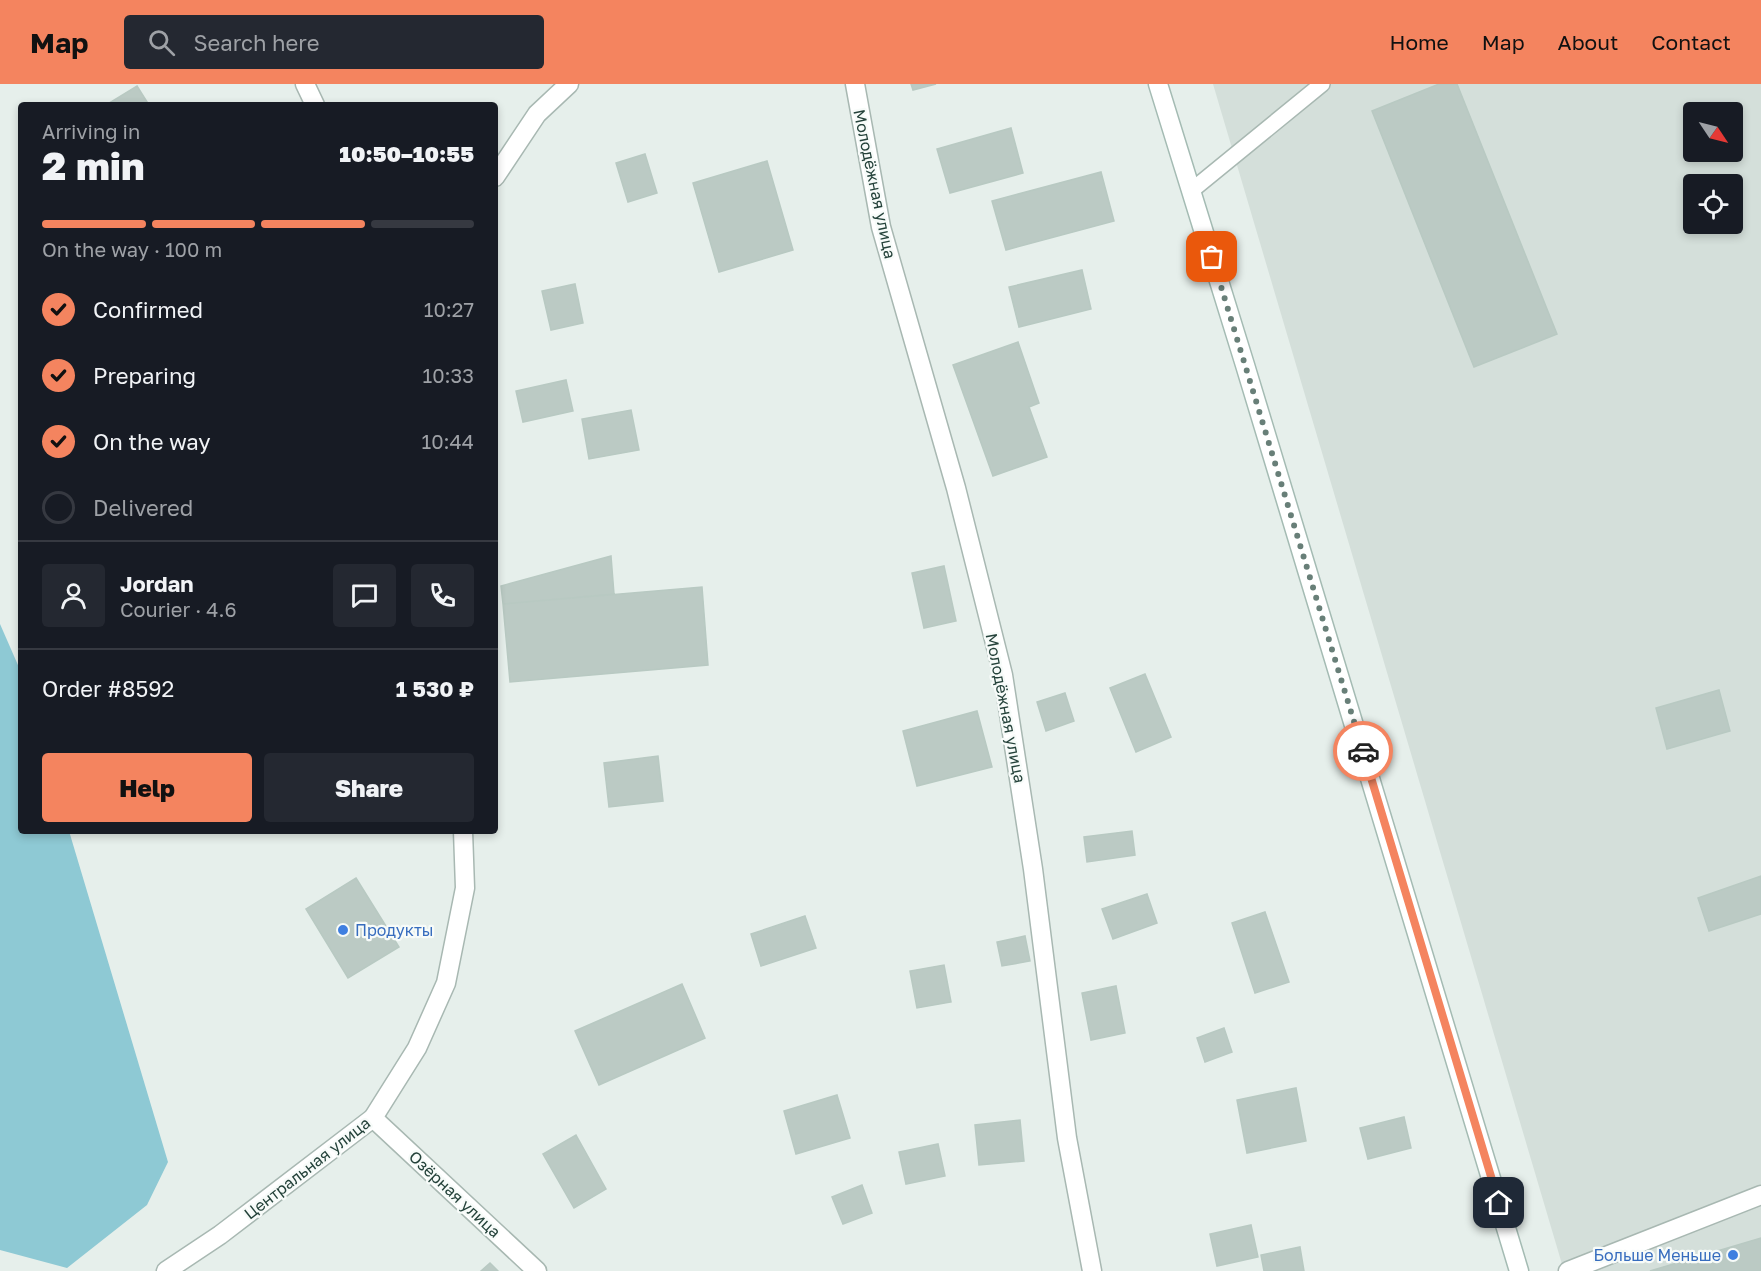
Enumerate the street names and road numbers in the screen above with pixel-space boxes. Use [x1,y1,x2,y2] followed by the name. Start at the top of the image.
[849,107,901,261] street label: Молодёжная улица
[982,631,1030,785] street label: Молодёжная улица
[240,1113,374,1223] street label: Центральная улица
[405,1146,505,1242] street label: Озёрная улица

